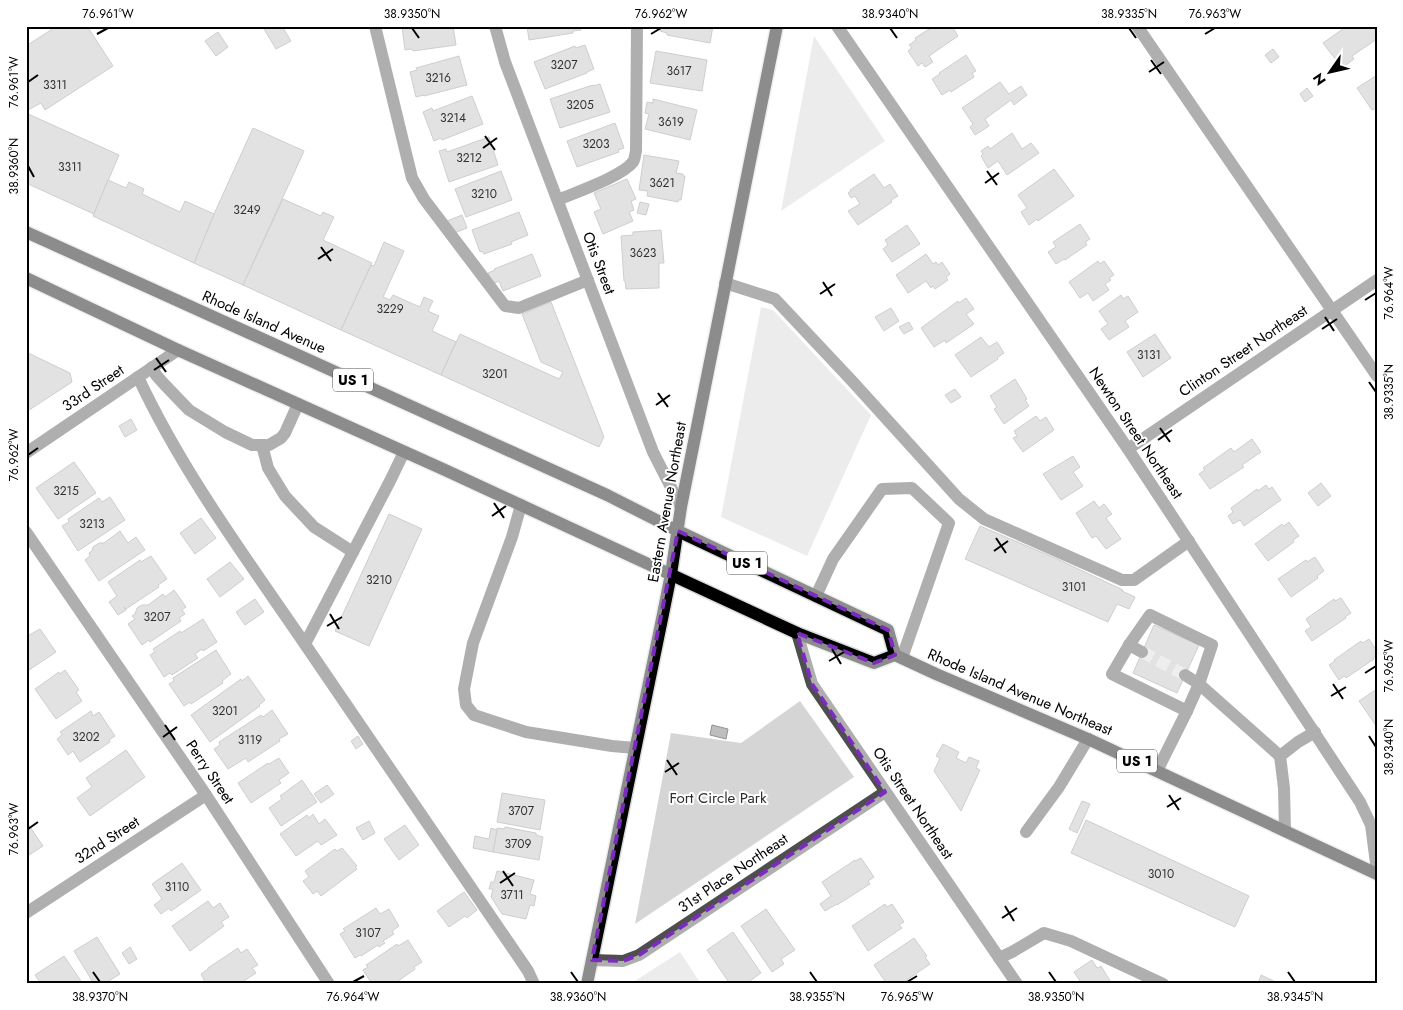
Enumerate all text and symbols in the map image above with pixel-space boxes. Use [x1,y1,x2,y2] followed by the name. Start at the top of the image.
[82,5,134,23] text: 76.961°W
[384,5,440,23] text: 38.9350°N
[635,5,687,23] text: 76.962°W
[862,5,918,23] text: 38.9340°N
[1101,5,1157,23] text: 38.9335°N
[1189,5,1241,23] text: 76.963°W
[1306,48,1356,98] north arrow
[5,56,23,108] text: 76.961°W
[551,56,578,74] house number: 3207
[666,62,692,80] house number: 3617
[425,69,451,87] house number: 3216
[1308,69,1331,89] text: N
[43,76,67,94] house number: 3311
[566,96,594,114] house number: 3205
[440,109,466,127] house number: 3214
[658,113,684,131] house number: 3619
[582,135,610,153] house number: 3203
[5,138,23,194] text: 38.9360°N
[456,149,482,167] house number: 3212
[58,158,82,176] house number: 3311
[649,174,675,192] house number: 3621
[471,185,497,203] house number: 3210
[233,201,261,219] house number: 3249
[577,228,621,298] street label: Otis Street
[630,244,657,262] house number: 3623
[1380,266,1398,319] text: 76.964°W
[199,285,330,359] street label: Rhode Island Avenue
[1174,299,1312,402] street label: Clinton Street Northeast
[376,300,404,318] house number: 3229
[1137,346,1161,364] house number: 3131
[58,359,129,417] street label: 33rd Street
[1084,363,1189,504] street label: Newton Street Northeast
[1380,364,1398,420] text: 38.9335°N
[482,365,508,383] house number: 3201
[333,368,373,392] road number: US 1
[642,420,692,584] street label: Eastern Avenue Northeast
[5,429,23,481] text: 76.962°W
[53,482,79,500] house number: 3215
[79,515,105,533] house number: 3213
[727,552,767,574] road number: US 1
[366,571,392,589] house number: 3210
[1062,578,1086,596] house number: 3101
[144,608,171,626] house number: 3207
[1380,640,1398,692] text: 76.965°W
[924,643,1116,741] street label: Rhode Island Avenue Northeast
[212,702,238,720] house number: 3201
[1380,719,1398,775] text: 38.9340°N
[72,728,100,746] house number: 3202
[238,731,262,749] house number: 3119
[180,736,240,809] street label: Perry Street
[867,742,959,864] street label: Otis Street Northeast
[1117,749,1157,772] road number: US 1
[669,787,767,809] park label: Fort Circle Park
[508,802,535,820] house number: 3707
[5,803,23,855] text: 76.963°W
[70,811,144,869] street label: 32nd Street
[674,828,793,918] street label: 31st Place Northeast
[505,835,531,853] house number: 3709
[1148,865,1174,883] house number: 3010
[165,878,189,896] house number: 3110
[500,886,524,904] house number: 3711
[355,924,381,942] house number: 3107
[72,988,128,1006] text: 38.9370°N
[327,988,380,1006] text: 76.964°W
[550,988,606,1006] text: 38.9360°N
[789,988,845,1006] text: 38.9355°N
[881,988,933,1006] text: 76.965°W
[1028,988,1084,1006] text: 38.9350°N
[1267,988,1323,1006] text: 38.9345°N

